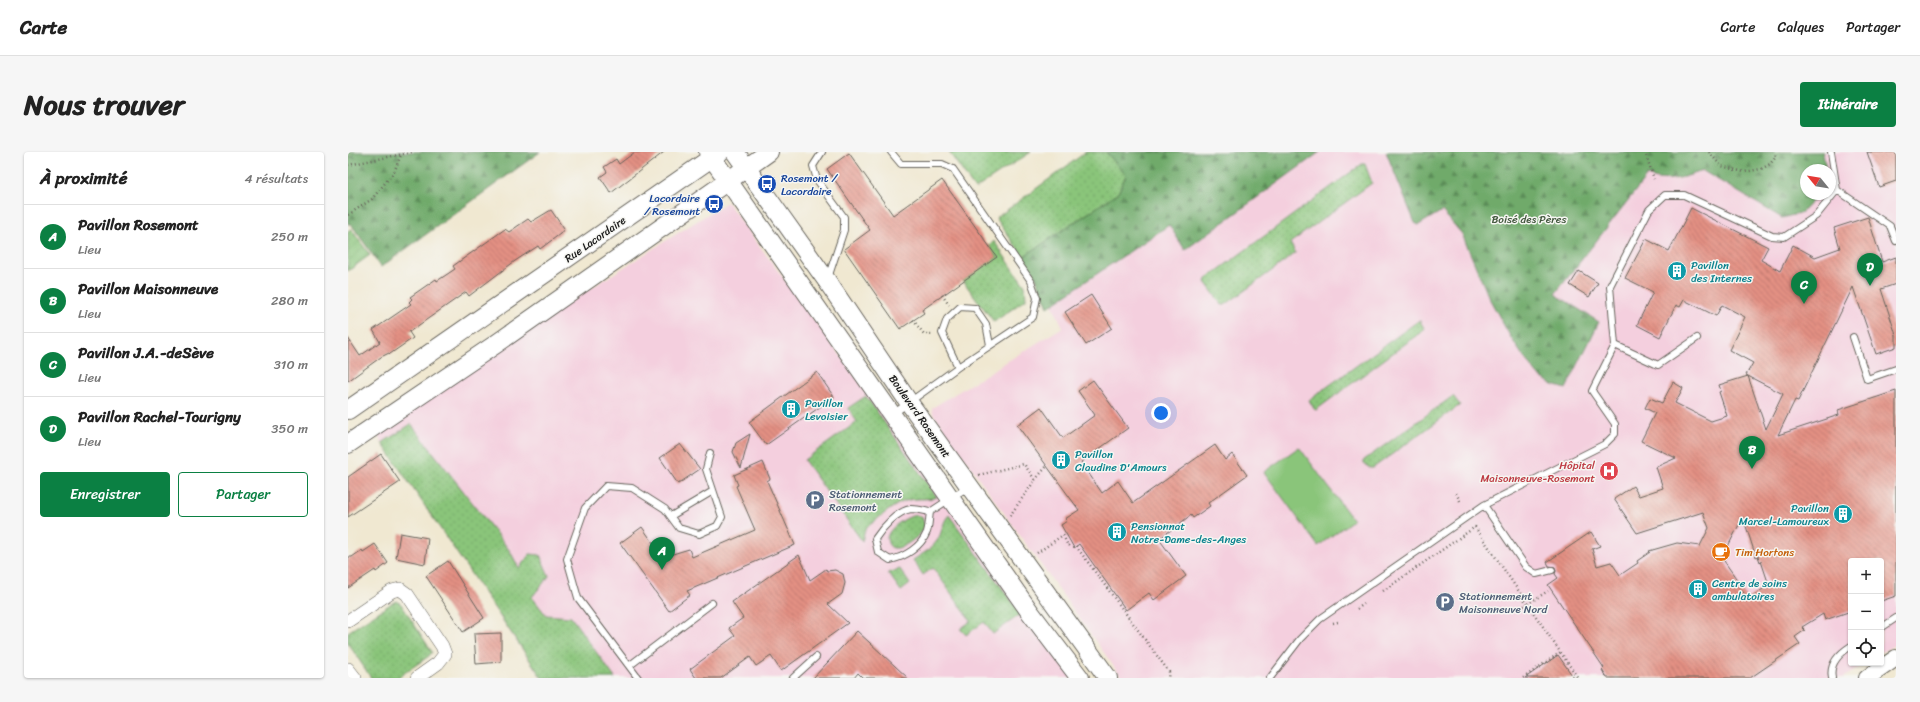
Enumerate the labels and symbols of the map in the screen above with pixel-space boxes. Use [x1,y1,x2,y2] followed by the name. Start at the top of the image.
[1800,164,1836,200] north arrow
[781,169,839,201] place label: Rosemont / Lacordaire
[756,173,778,195] bus stop icon: Rosemont / Lacordaire
[644,189,700,221] place label: Lacordaire / Rosemont
[703,193,725,215] bus stop icon: Lacordaire / Rosemont
[1491,210,1568,229] park label: Boisé des Pères
[560,211,630,268] street label: Rue Lacordaire
[1857,253,1883,286] pin: D
[1691,256,1753,288] place label: Pavillon des Internes
[1666,260,1688,282] building icon: Pavillon des Internes
[1791,271,1817,304] pin: C
[884,371,956,462] street label: Boulevard Rosemont
[805,394,848,426] place label: Pavillon Levoisier
[780,398,802,420] building icon: Pavillon Levoisier
[1151,403,1171,423] your location
[1739,436,1765,469] pin: B
[1075,445,1167,477] place label: Pavillon Claudine D'Amours
[1050,449,1072,471] building icon: Pavillon Claudine D'Amours
[1480,456,1596,488] place label: Hôpital Maisonneuve-Rosemont
[1598,460,1620,482] hospital icon: Hôpital Maisonneuve-Rosemont
[829,485,902,517] place label: Stationnement Rosemont
[804,489,826,511] parking icon: Stationnement Rosemont
[1739,499,1829,531] place label: Pavillon Marcel-Lamoureux
[1832,503,1854,525] building icon: Pavillon Marcel-Lamoureux
[1131,517,1247,549] place label: Pensionnat Notre-Dame-des-Anges
[1106,521,1128,543] building icon: Pensionnat Notre-Dame-des-Anges
[649,537,675,570] pin: A
[1710,541,1732,563] cafe icon: Tim Hortons
[1735,543,1795,562] place label: Tim Hortons
[1712,574,1788,606] place label: Centre de soins ambulatoires
[1687,578,1709,600] building icon: Centre de soins ambulatoires
[1459,587,1548,619] place label: Stationnement Maisonneuve Nord
[1434,591,1456,613] parking icon: Stationnement Maisonneuve Nord

